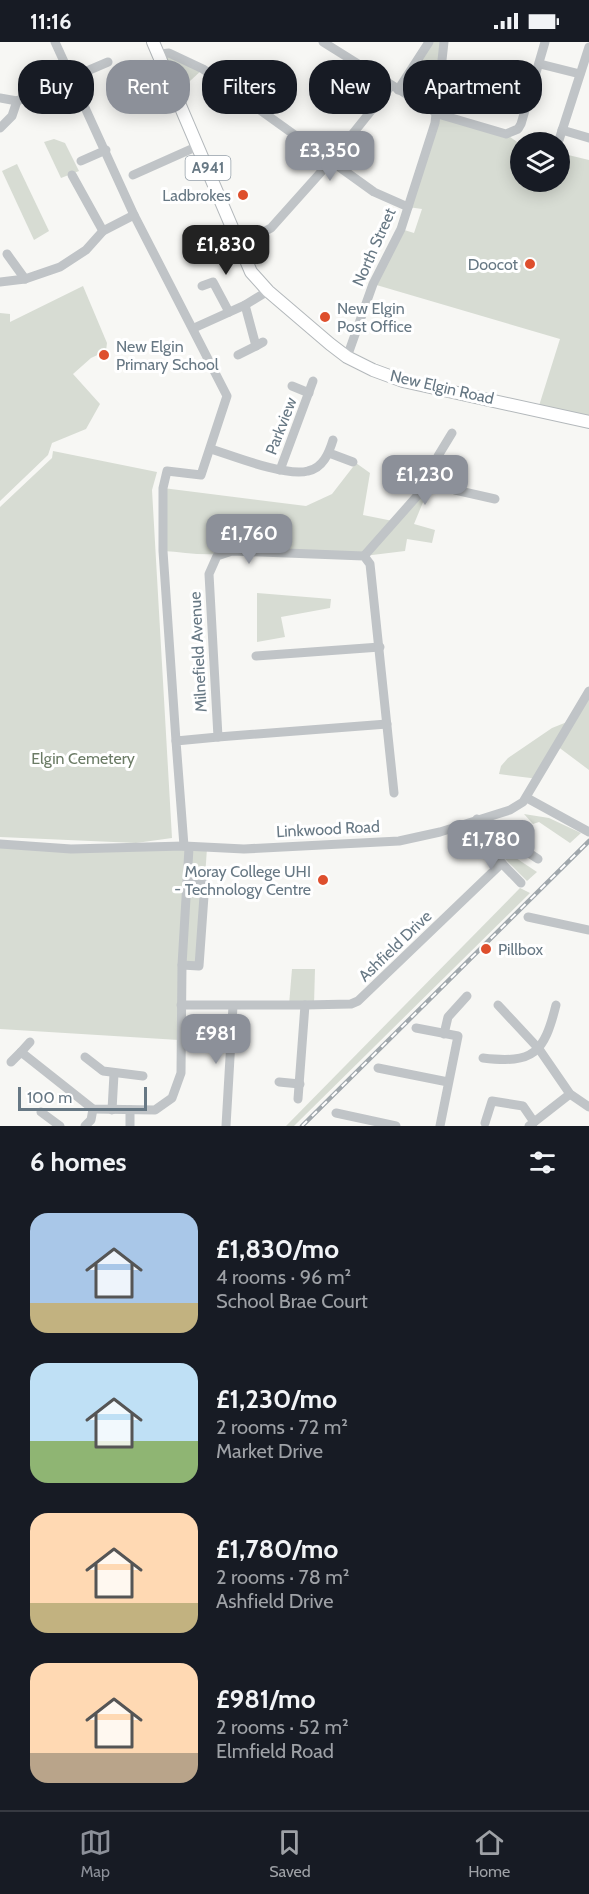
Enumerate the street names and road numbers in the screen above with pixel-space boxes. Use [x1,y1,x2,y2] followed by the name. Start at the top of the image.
[186,156,230,180] road number: A941
[348,204,400,289] street label: North Street
[388,366,496,408] street label: New Elgin Road
[261,394,301,457] street label: Parkview
[185,591,211,713] street label: Milnefield Avenue
[276,817,380,841] street label: Linkwood Road
[355,907,435,985] street label: Ashfield Drive

